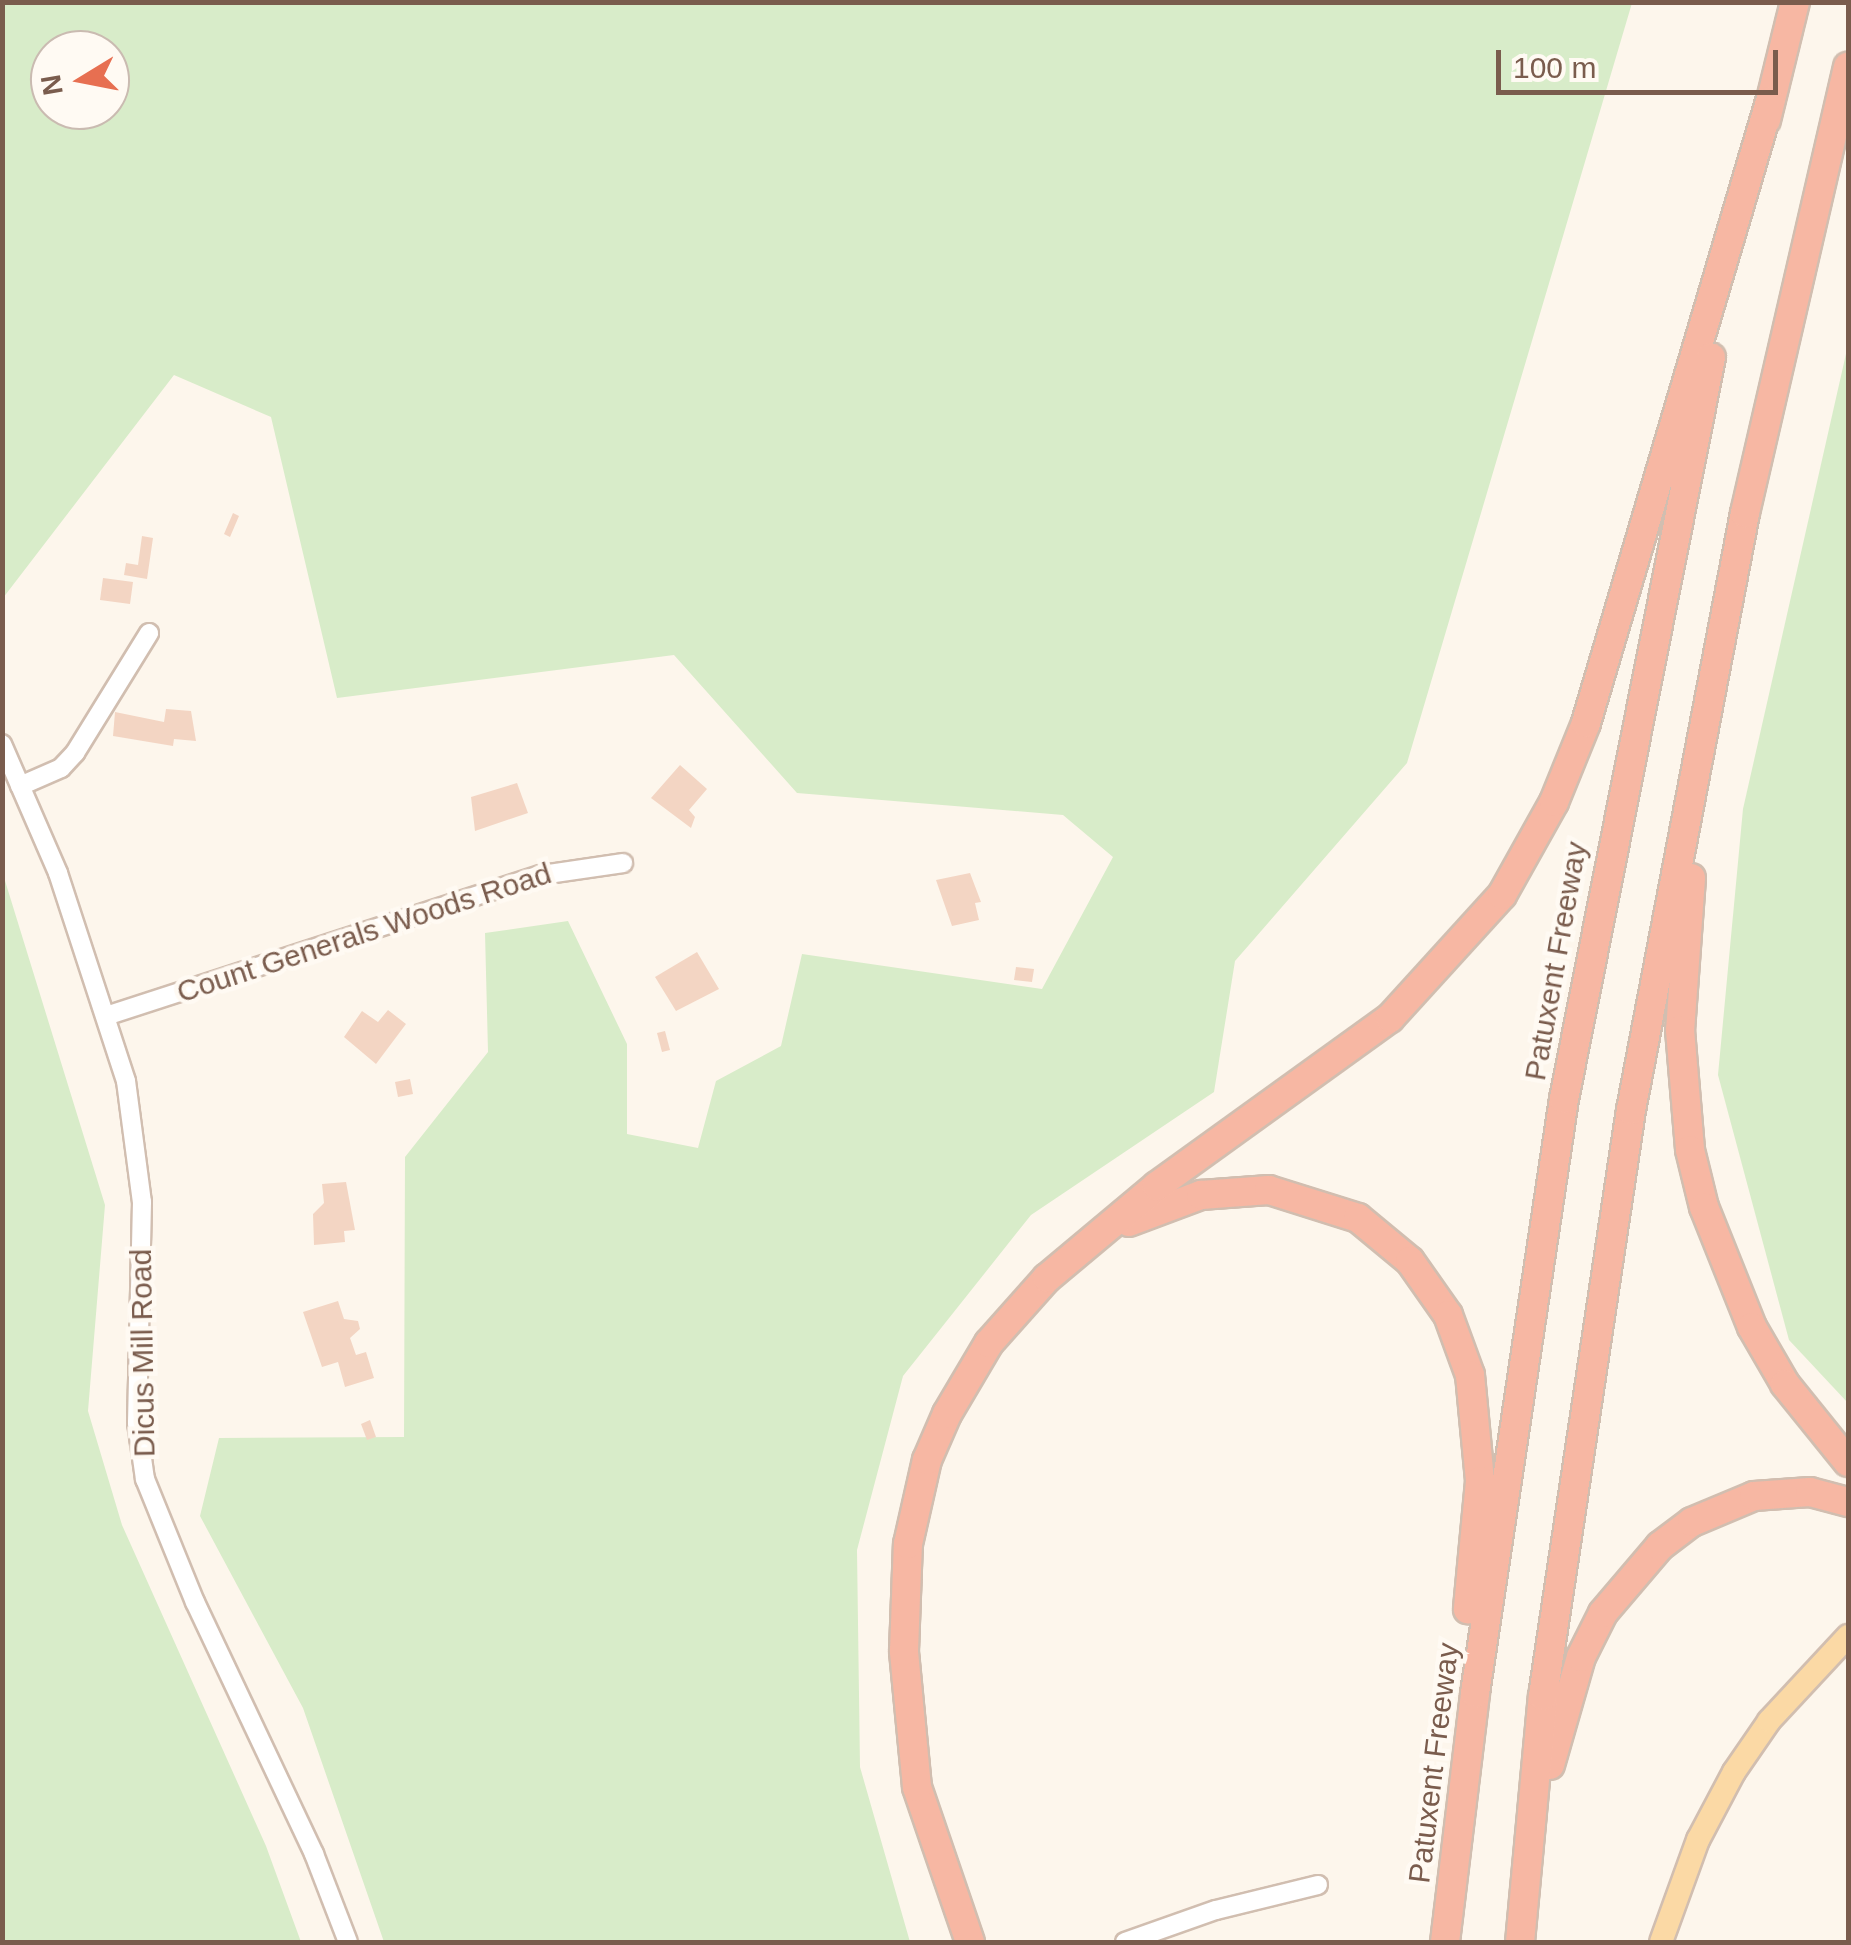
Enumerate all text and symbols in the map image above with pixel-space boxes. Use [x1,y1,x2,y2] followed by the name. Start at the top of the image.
[30,30,130,130] north arrow
[1501,30,1784,92] scale bar
[1513,51,1596,84] text: 100 m
[35,72,69,98] text: N
[1517,839,1595,1083] street label: Patuxent Freeway
[172,855,556,1011] street label: Count Generals Woods Road
[123,1249,163,1457] street label: Dicus Mill Road
[1401,1641,1467,1885] street label: Patuxent Freeway

